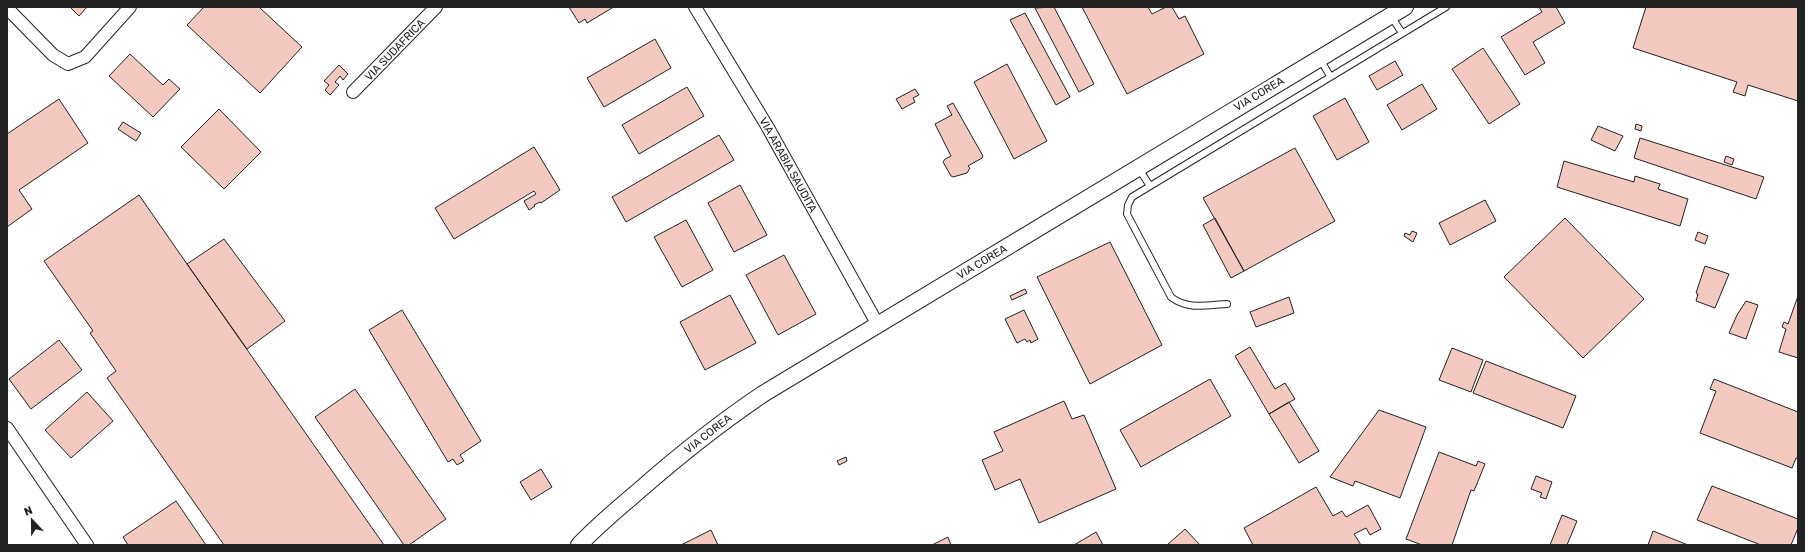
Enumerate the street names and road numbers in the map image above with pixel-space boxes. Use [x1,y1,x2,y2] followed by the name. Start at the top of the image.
[362,16,428,84] street label: VIA SUDAFRICA
[1232,74,1287,114] street label: VIA COREA
[756,115,820,215] street label: VIA ARABIA SAUDITA
[955,242,1010,282] street label: VIA COREA
[682,411,735,456] street label: VIA COREA

